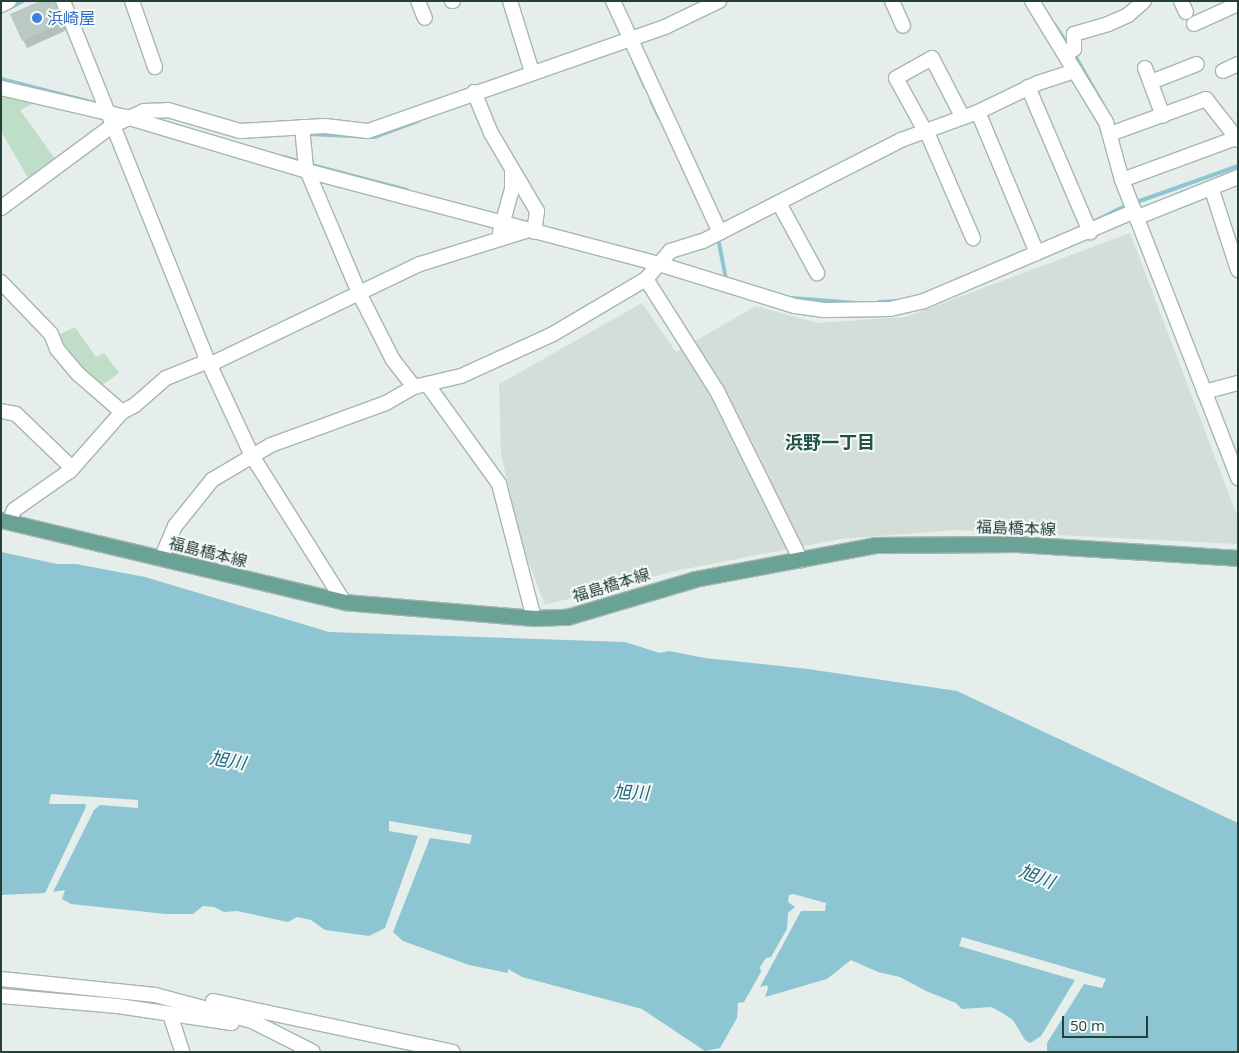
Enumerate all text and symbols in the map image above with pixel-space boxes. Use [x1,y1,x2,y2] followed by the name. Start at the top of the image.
[47,8,95,28] place label: 浜崎屋
[31,12,43,24] marker: 浜崎屋
[785,431,875,453] district label: 浜野一丁目
[976,517,1056,539] street label: 福島橋本線
[167,533,249,571] street label: 福島橋本線
[570,564,652,606] street label: 福島橋本線
[208,746,248,774] water label: 旭川
[613,781,649,803] water label: 旭川
[1016,859,1058,893] water label: 旭川
[1064,1006,1150,1038] scale bar
[1070,1015,1105,1035] text: 50 m

